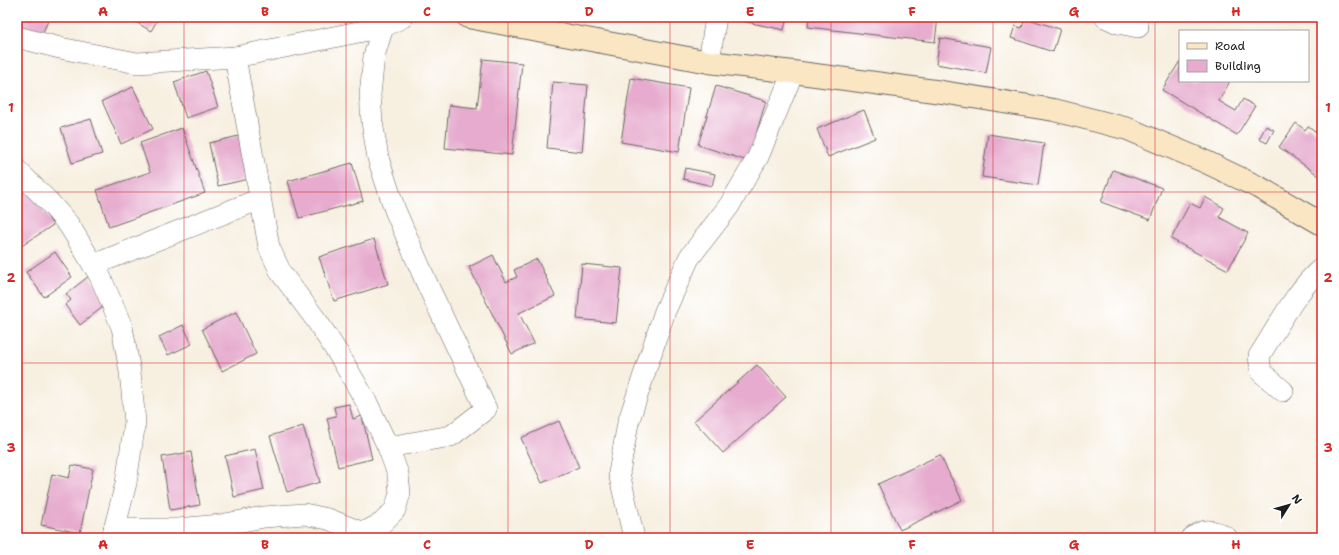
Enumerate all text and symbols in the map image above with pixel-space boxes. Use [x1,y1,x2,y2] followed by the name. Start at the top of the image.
[98,3,108,20] text: A
[261,3,269,20] text: B
[423,3,431,20] text: C
[584,3,594,20] text: D
[746,3,755,20] text: E
[908,3,916,20] text: F
[1069,3,1080,20] text: G
[1231,3,1241,20] text: H
[1179,30,1309,82] legend
[1215,38,1246,54] text: Road
[1215,58,1261,74] text: Building
[8,99,14,116] text: 1
[1325,99,1331,116] text: 1
[6,269,16,286] text: 2
[1323,269,1333,286] text: 2
[6,439,16,456] text: 3
[1323,439,1333,456] text: 3
[1269,485,1309,525] north arrow
[1288,491,1305,508] text: N
[98,536,108,553] text: A
[261,536,269,553] text: B
[423,536,431,553] text: C
[584,536,594,553] text: D
[746,536,755,553] text: E
[908,536,916,553] text: F
[1069,536,1080,553] text: G
[1231,536,1241,553] text: H

